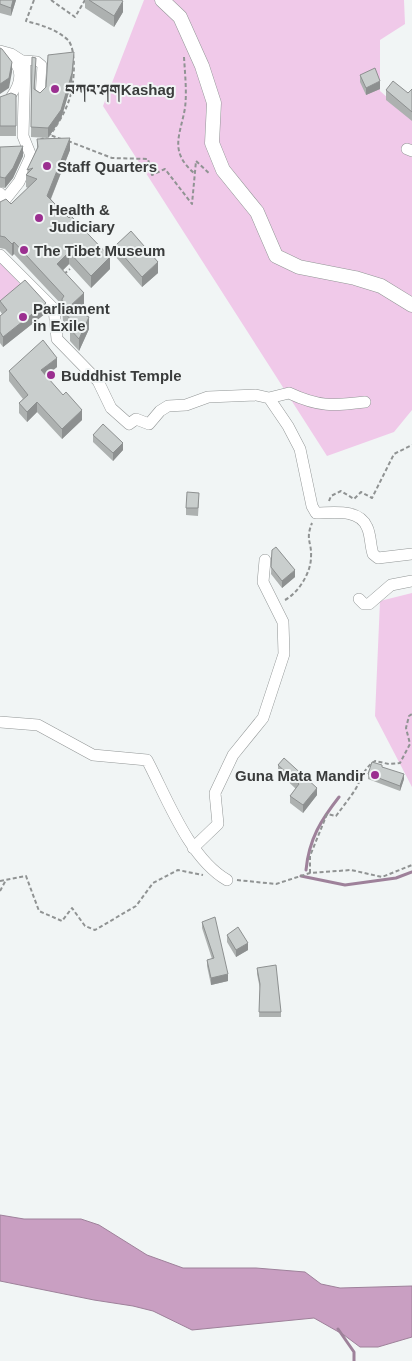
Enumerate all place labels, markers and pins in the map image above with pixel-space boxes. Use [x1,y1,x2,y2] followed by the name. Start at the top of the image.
[65,81,175,103] place label: བཀའ་ཤགKashag
[49,83,61,95] marker: བཀའ་ཤགKashag
[57,158,157,175] place label: Staff Quarters
[41,160,53,172] marker: Staff Quarters
[49,201,116,235] place label: Health & Judiciary
[33,212,45,224] marker: Health & Judiciary
[34,242,165,259] place label: The Tibet Museum
[18,244,30,256] marker: The Tibet Museum
[33,300,110,334] place label: Parliament in Exile
[17,311,29,323] marker: Parliament in Exile
[61,367,182,384] place label: Buddhist Temple
[45,369,57,381] marker: Buddhist Temple
[235,767,365,784] place label: Guna Mata Mandir
[369,769,381,781] marker: Guna Mata Mandir

